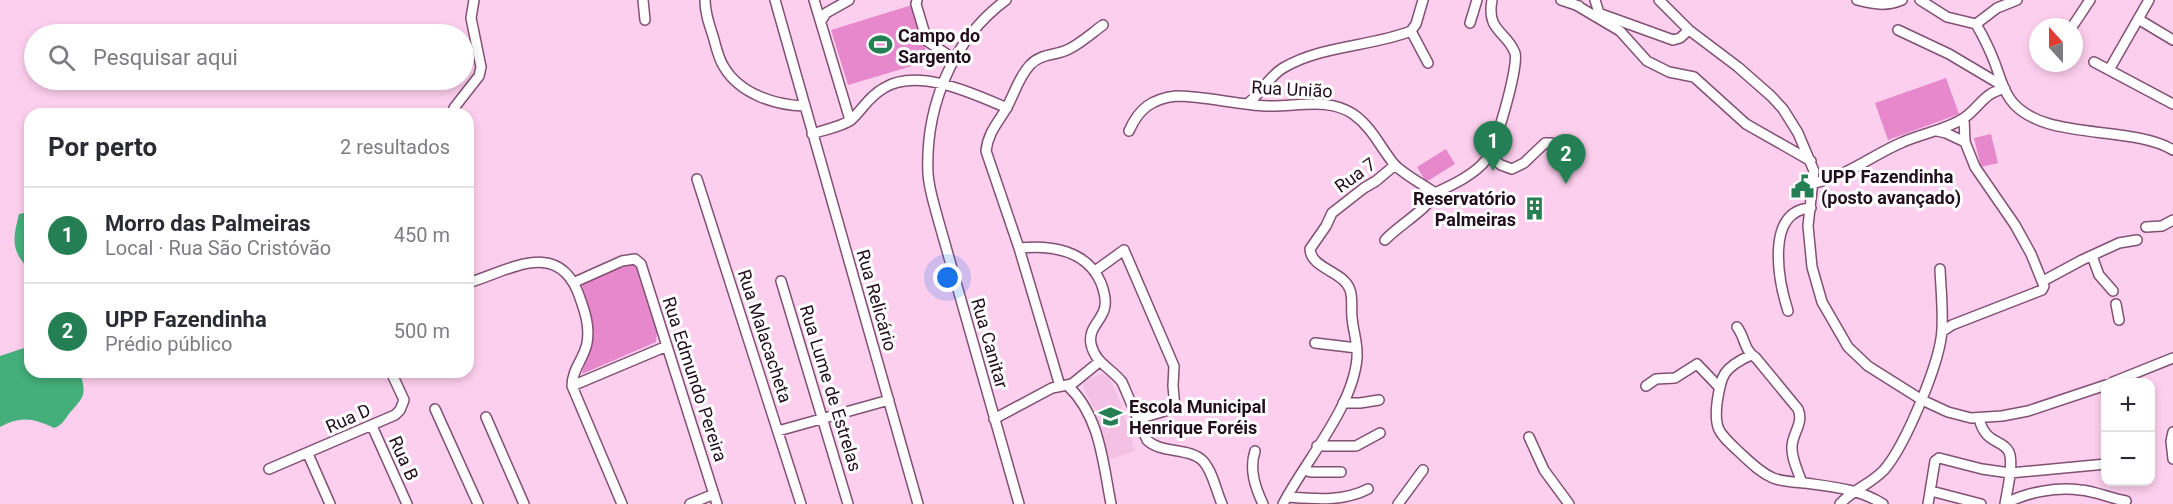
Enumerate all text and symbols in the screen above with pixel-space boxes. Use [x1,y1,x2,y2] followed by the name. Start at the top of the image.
[2029,18,2083,72] north arrow
[24,24,474,90] search box
[898,25,980,67] place label: Campo do Sargento
[867,32,893,58] sports icon: Campo do Sargento
[45,41,78,74] icon: search
[93,45,238,70] text: Pesquisar aqui
[1251,76,1333,102] street label: Rua União
[1474,122,1512,171] pin: 1
[48,132,157,162] text: Por perto
[1546,134,1586,184] pin: 2
[340,135,450,159] text: 2 resultados
[1330,153,1380,197] street label: Rua 7
[1821,166,1961,209] place label: UPP Fazendinha (posto avançado)
[1790,173,1816,199] public building icon: UPP Fazendinha (posto avançado)
[1413,188,1516,230] place label: Reservatório Palmeiras
[1521,195,1547,221] building icon: Reservatório Palmeiras
[105,211,310,236] text: Morro das Palmeiras
[62,223,73,247] text: 1
[394,223,450,247] text: 450 m
[105,236,331,260] text: Local · Rua São Cristóvão
[852,247,902,353] street label: Rua Relicário
[933,263,962,292] your location
[734,267,796,405] street label: Rua Malacacheta
[658,294,732,464] street label: Rua Edmundo Pereira
[967,295,1013,391] street label: Rua Canitar
[796,302,866,474] street label: Rua Lume de Estrelas
[105,307,267,332] text: UPP Fazendinha
[62,319,73,343] text: 2
[394,319,450,343] text: 500 m
[105,332,232,356] text: Prédio público
[2101,378,2155,486] map controls
[2101,378,2155,432] button: +
[1129,396,1266,438] place label: Escola Municipal Henrique Foréis
[322,399,374,437] street label: Rua D
[1098,403,1124,429] school or university icon: Escola Municipal Henrique Foréis
[385,432,423,484] street label: Rua B
[2101,432,2155,486] button: −

